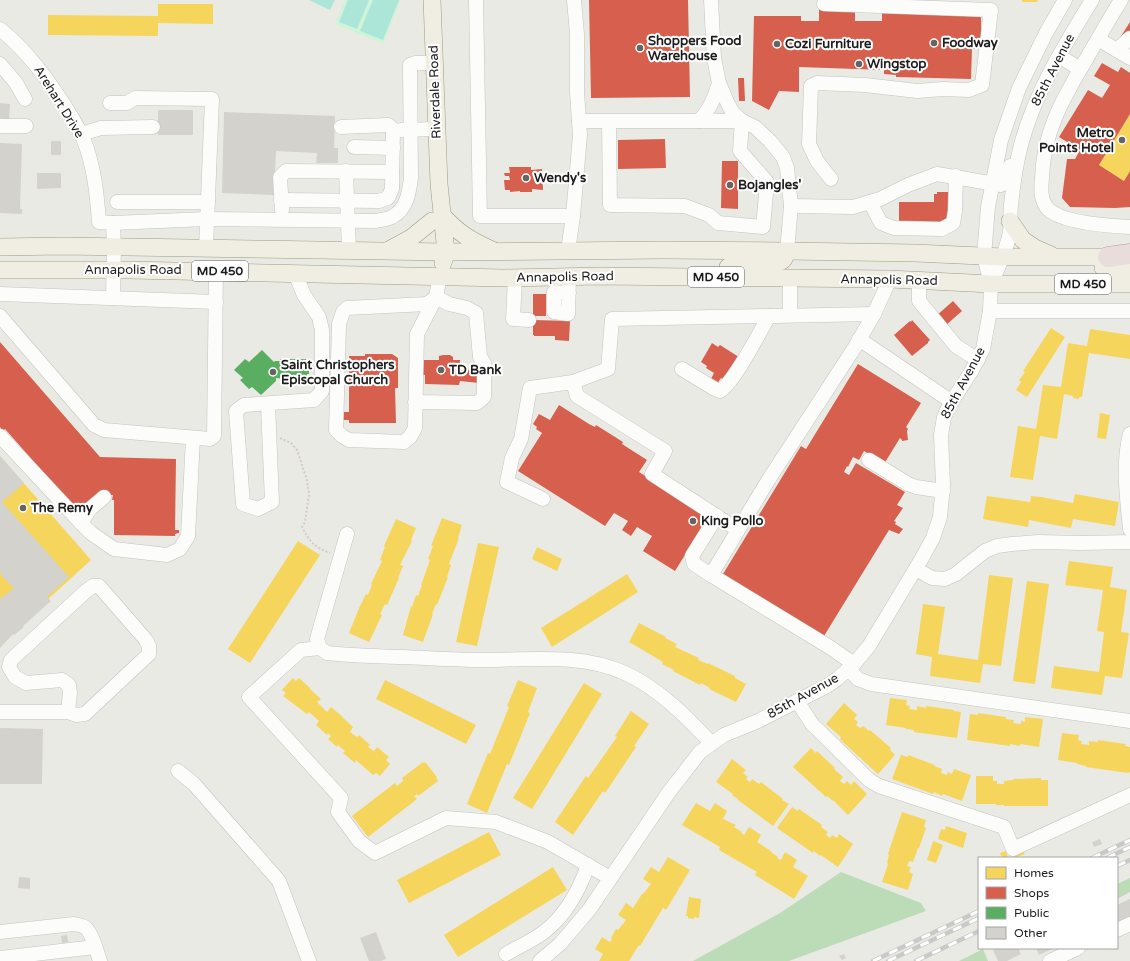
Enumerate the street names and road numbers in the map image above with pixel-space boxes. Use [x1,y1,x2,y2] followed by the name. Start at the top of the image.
[1028,31,1078,109] street label: 85th Avenue
[425,45,445,139] street label: Riverdale Road
[30,63,88,141] street label: Arehart Drive
[192,261,248,281] road number: MD 450
[84,262,182,278] street label: Annapolis Road
[688,267,744,287] road number: MD 450
[516,268,614,286] street label: Annapolis Road
[840,271,938,289] street label: Annapolis Road
[1055,274,1111,294] road number: MD 450
[937,344,989,422] street label: 85th Avenue
[765,670,841,722] street label: 85th Avenue

